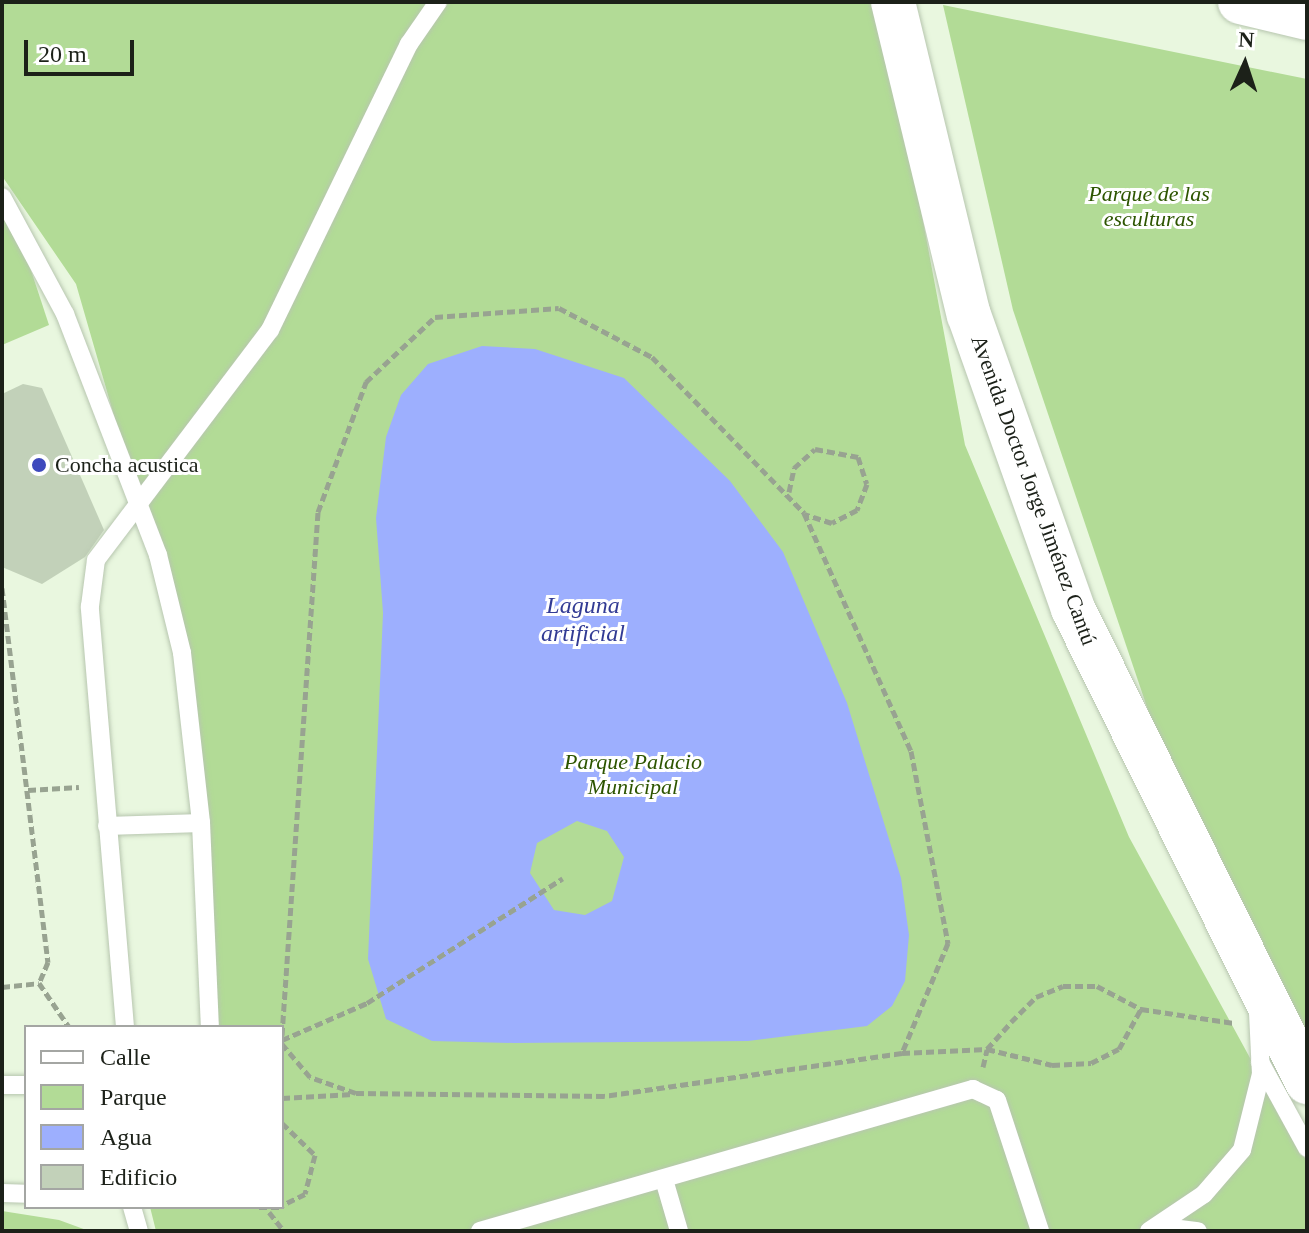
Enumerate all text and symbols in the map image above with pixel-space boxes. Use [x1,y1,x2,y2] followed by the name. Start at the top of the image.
[28,24,138,74] scale bar
[1205,24,1285,104] north arrow
[1238,27,1255,52] text: N
[38,41,87,67] text: 20 m
[1088,180,1210,232] park label: Parque de las esculturas
[966,331,1102,649] street label: Avenida Doctor Jorge Jiménez Cantú
[55,452,199,478] place label: Concha acustica
[30,456,48,474] marker: Concha acustica
[541,592,625,648] water label: Laguna artificial
[564,748,702,800] park label: Parque Palacio Municipal
[24,1025,284,1209] legend
[100,1044,151,1070] text: Calle
[100,1084,167,1110] text: Parque
[100,1124,152,1150] text: Agua
[100,1164,177,1190] text: Edificio

